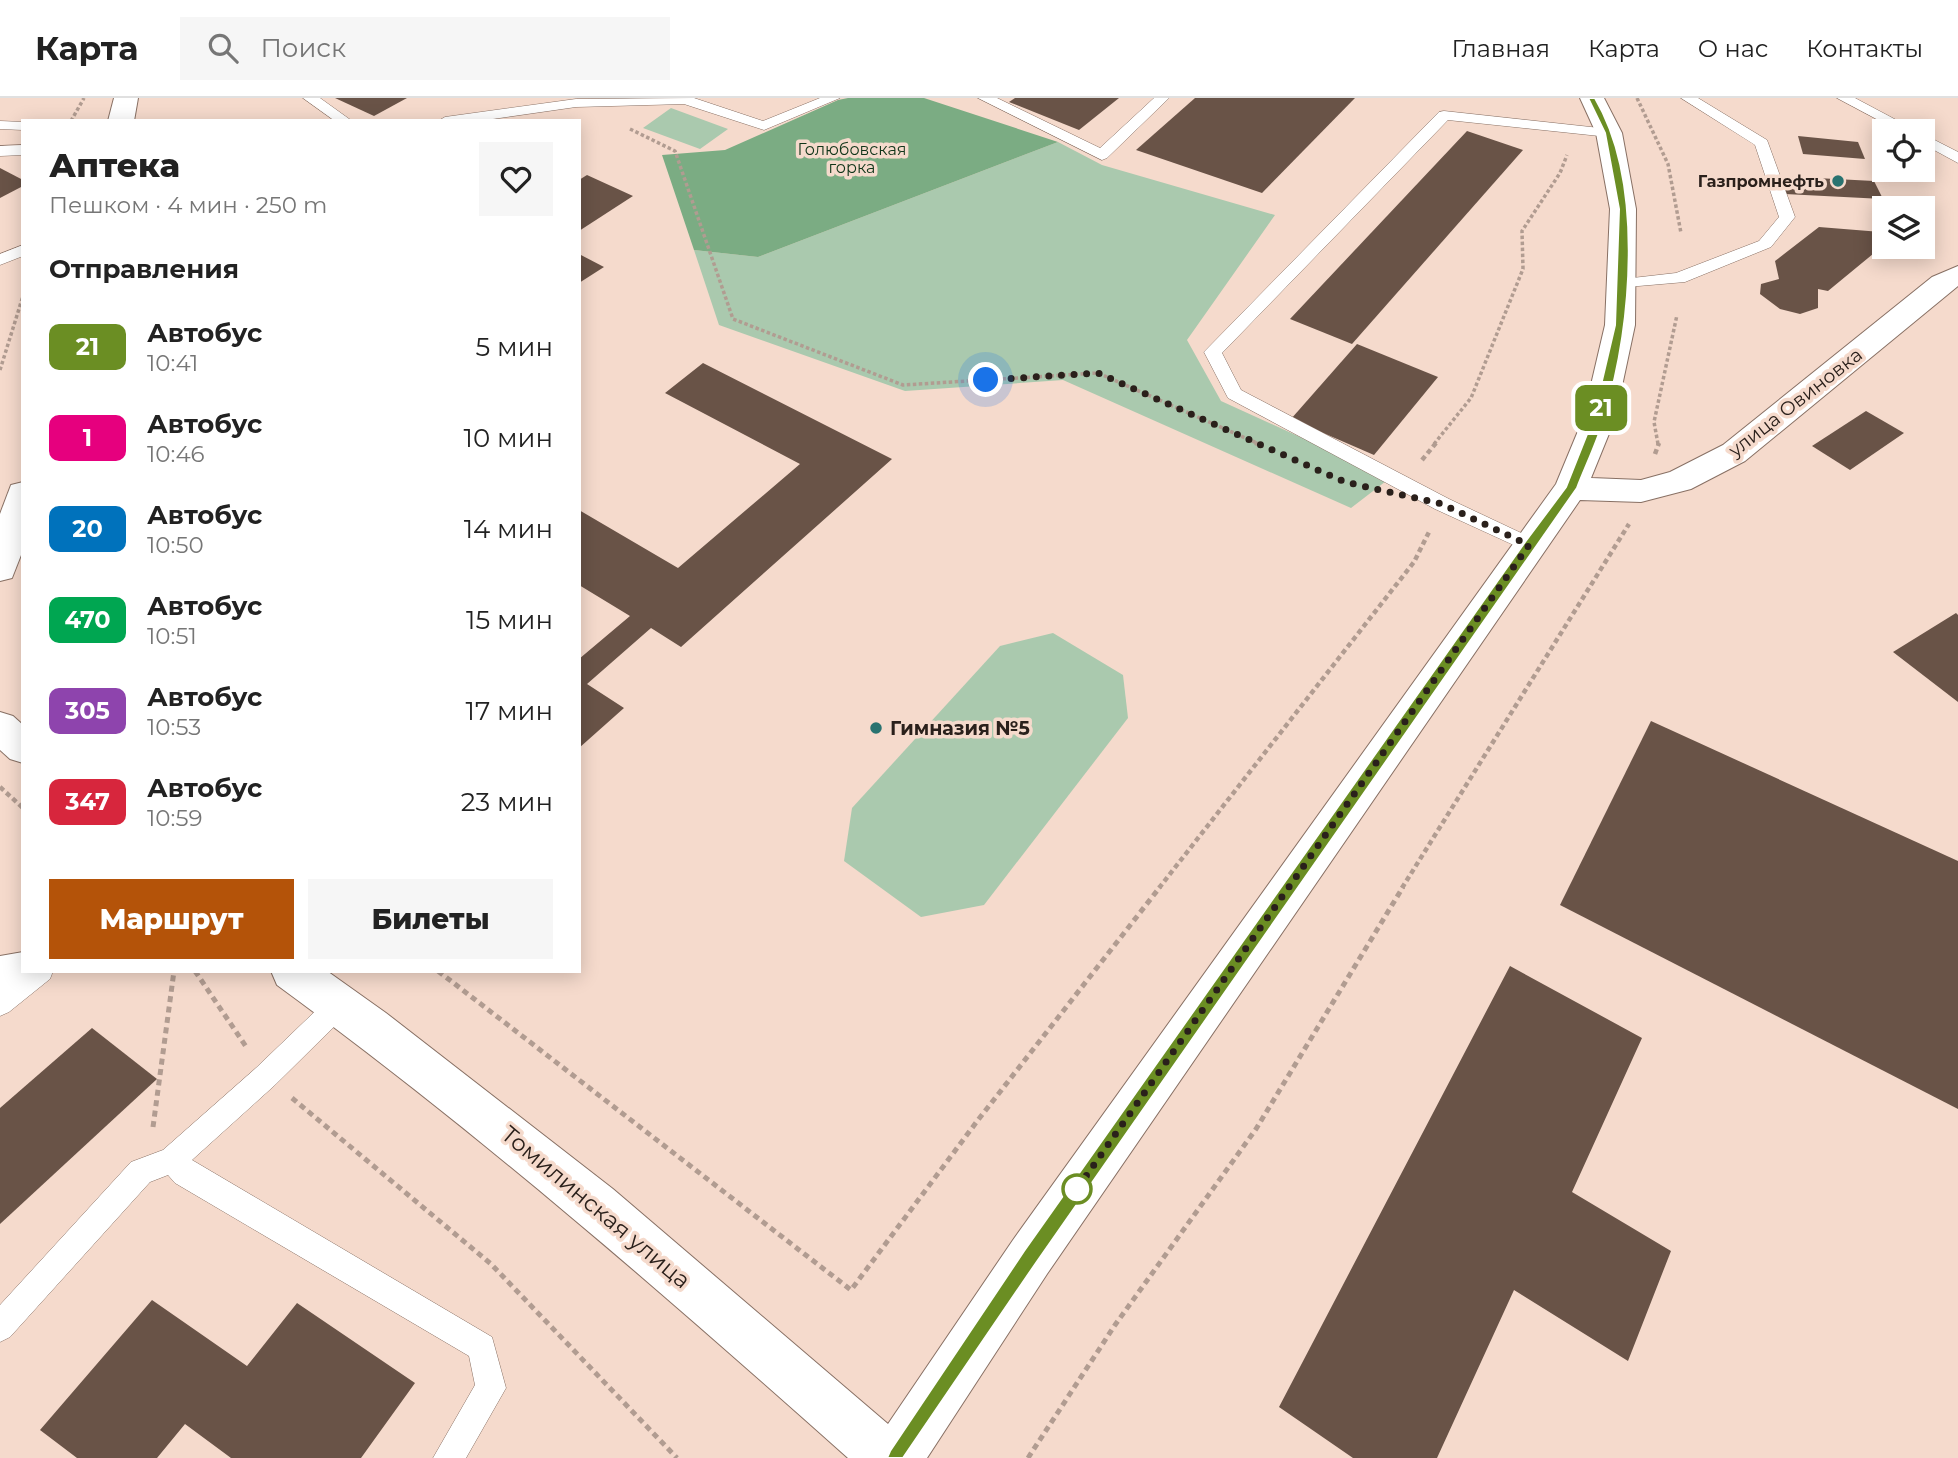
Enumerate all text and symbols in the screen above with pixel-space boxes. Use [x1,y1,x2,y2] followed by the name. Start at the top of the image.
[180,17,670,80] search box
[35,28,138,68] text: Карта
[204,29,242,67] icon: search
[260,32,346,64] text: Поиск
[1452,34,1550,63] text: Главная
[1588,34,1660,63] text: Карта
[1698,34,1768,63] text: О нас
[1806,34,1923,63] text: Контакты
[1872,119,1935,259] map controls
[1872,119,1935,182] button: locate
[798,140,906,177] park label: Голюбовская горка
[479,142,553,216] button: heart
[49,145,180,185] text: Аптека
[1698,172,1824,191] place label: Газпромнефть
[1830,173,1846,189] marker: Газпромнефть
[49,191,327,219] text: Пешком · 4 мин · 250 m
[1872,196,1935,259] button: layers
[49,253,239,285] text: Отправления
[147,317,262,349] text: Автобус
[475,331,553,363] text: 5 мин
[76,332,99,361] text: 21
[1723,343,1867,462] street label: улица Овиновка
[147,349,198,377] text: 10:41
[968,362,1003,397] your location
[1570,385,1632,431] line badge: 21
[1589,393,1613,422] text: 21
[147,408,262,440] text: Автобус
[464,422,553,454] text: 10 мин
[83,423,92,452] text: 1
[147,440,205,468] text: 10:46
[147,499,262,531] text: Автобус
[464,513,553,545] text: 14 мин
[72,514,103,543] text: 20
[147,531,204,559] text: 10:50
[147,590,262,622] text: Автобус
[466,604,553,636] text: 15 мин
[64,605,111,634] text: 470
[147,622,197,650] text: 10:51
[147,681,262,713] text: Автобус
[466,695,553,727] text: 17 мин
[65,696,110,725] text: 305
[147,713,201,741] text: 10:53
[890,717,1030,740] place label: Гимназия №5
[868,720,884,736] marker: Гимназия №5
[147,772,262,804] text: Автобус
[461,786,553,818] text: 23 мин
[65,787,110,816] text: 347
[147,804,202,832] text: 10:59
[49,879,294,959] button: Маршрут
[308,879,553,959] button: Билеты
[496,1120,696,1294] street label: Томилинская улица
[1062,1174,1092,1204] unlabelled marker

